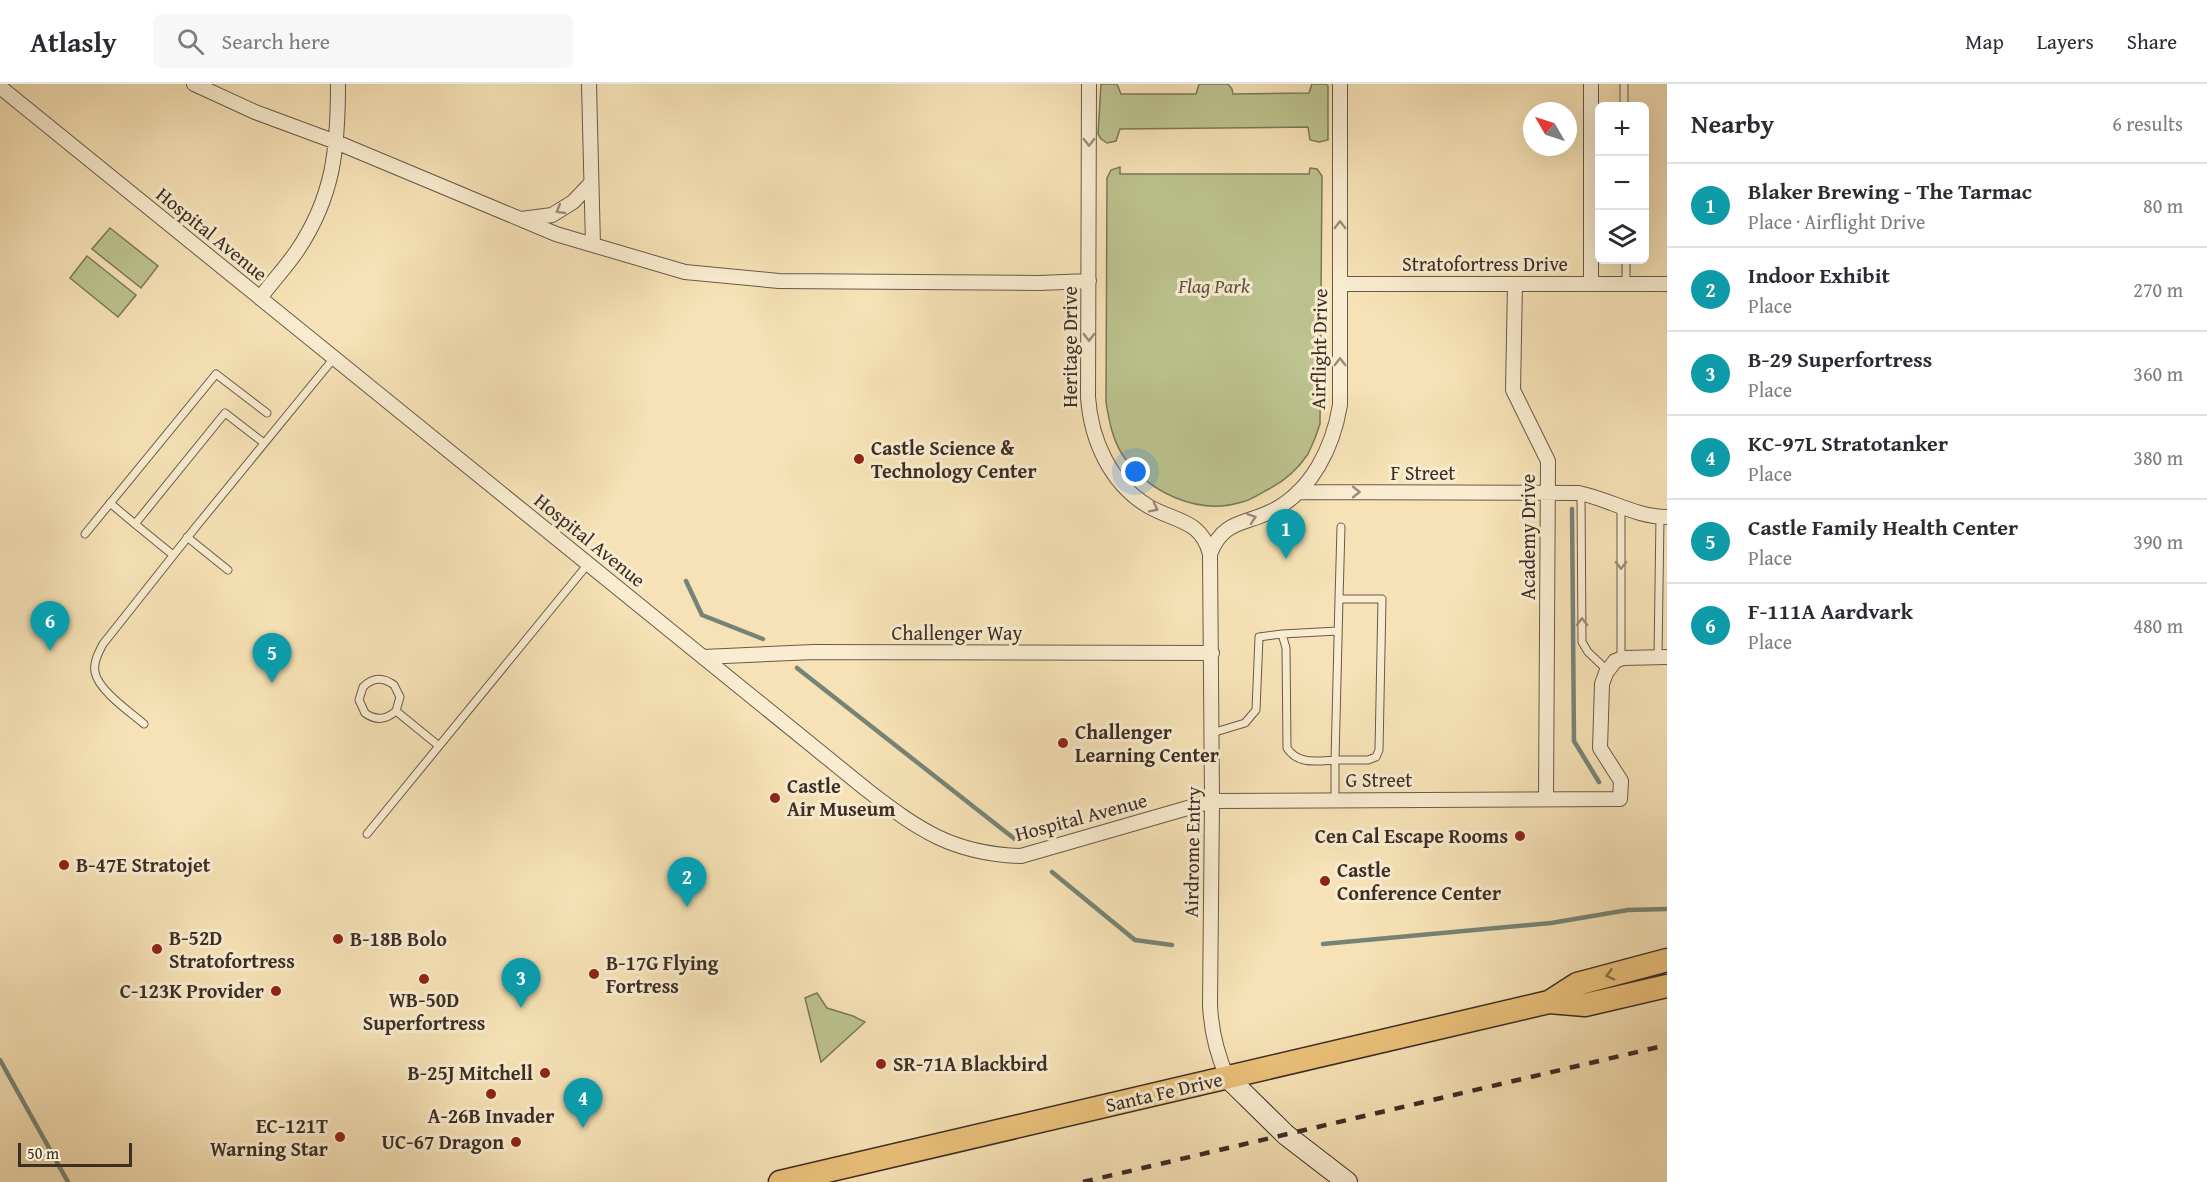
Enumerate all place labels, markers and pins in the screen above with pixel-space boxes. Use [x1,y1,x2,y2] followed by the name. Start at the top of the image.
[871,433,1037,485] place label: Castle Science & Technology Center
[852,452,866,466] marker: Castle Science & Technology Center
[1266,510,1306,559] pin: 1
[31,602,70,651] pin: 6
[252,634,292,683] pin: 5
[1075,717,1219,769] place label: Challenger Learning Center
[1056,736,1070,750] marker: Challenger Learning Center
[787,771,895,823] place label: Castle Air Museum
[768,791,782,805] marker: Castle Air Museum
[1315,821,1508,850] place label: Cen Cal Escape Rooms
[1513,829,1527,843] marker: Cen Cal Escape Rooms
[76,850,211,879] place label: B-47E Stratojet
[1337,855,1501,907] place label: Castle Conference Center
[57,858,71,872] marker: B-47E Stratojet
[668,858,706,907] pin: 2
[1318,874,1332,888] marker: Castle Conference Center
[169,923,295,975] place label: B-52D Stratofortress
[350,924,447,953] place label: B-18B Bolo
[331,932,345,946] marker: B-18B Bolo
[150,942,164,956] marker: B-52D Stratofortress
[606,948,719,1000] place label: B-17G Flying Fortress
[502,958,540,1008] pin: 3
[587,967,601,981] marker: B-17G Flying Fortress
[417,972,431,986] marker: WB-50D Superfortress
[120,976,264,1005] place label: C-123K Provider
[269,984,283,998] marker: C-123K Provider
[363,985,485,1037] place label: WB-50D Superfortress
[893,1049,1048,1078] place label: SR-71A Blackbird
[874,1057,888,1071] marker: SR-71A Blackbird
[407,1058,533,1087] place label: B-25J Mitchell
[538,1066,552,1080] marker: B-25J Mitchell
[564,1078,602,1128] pin: 4
[484,1087,498,1101] marker: A-26B Invader
[428,1101,554,1130] place label: A-26B Invader
[210,1111,328,1163] place label: EC-121T Warning Star
[382,1127,504,1156] place label: UC-67 Dragon
[333,1130,347,1144] marker: EC-121T Warning Star
[509,1135,523,1149] marker: UC-67 Dragon

